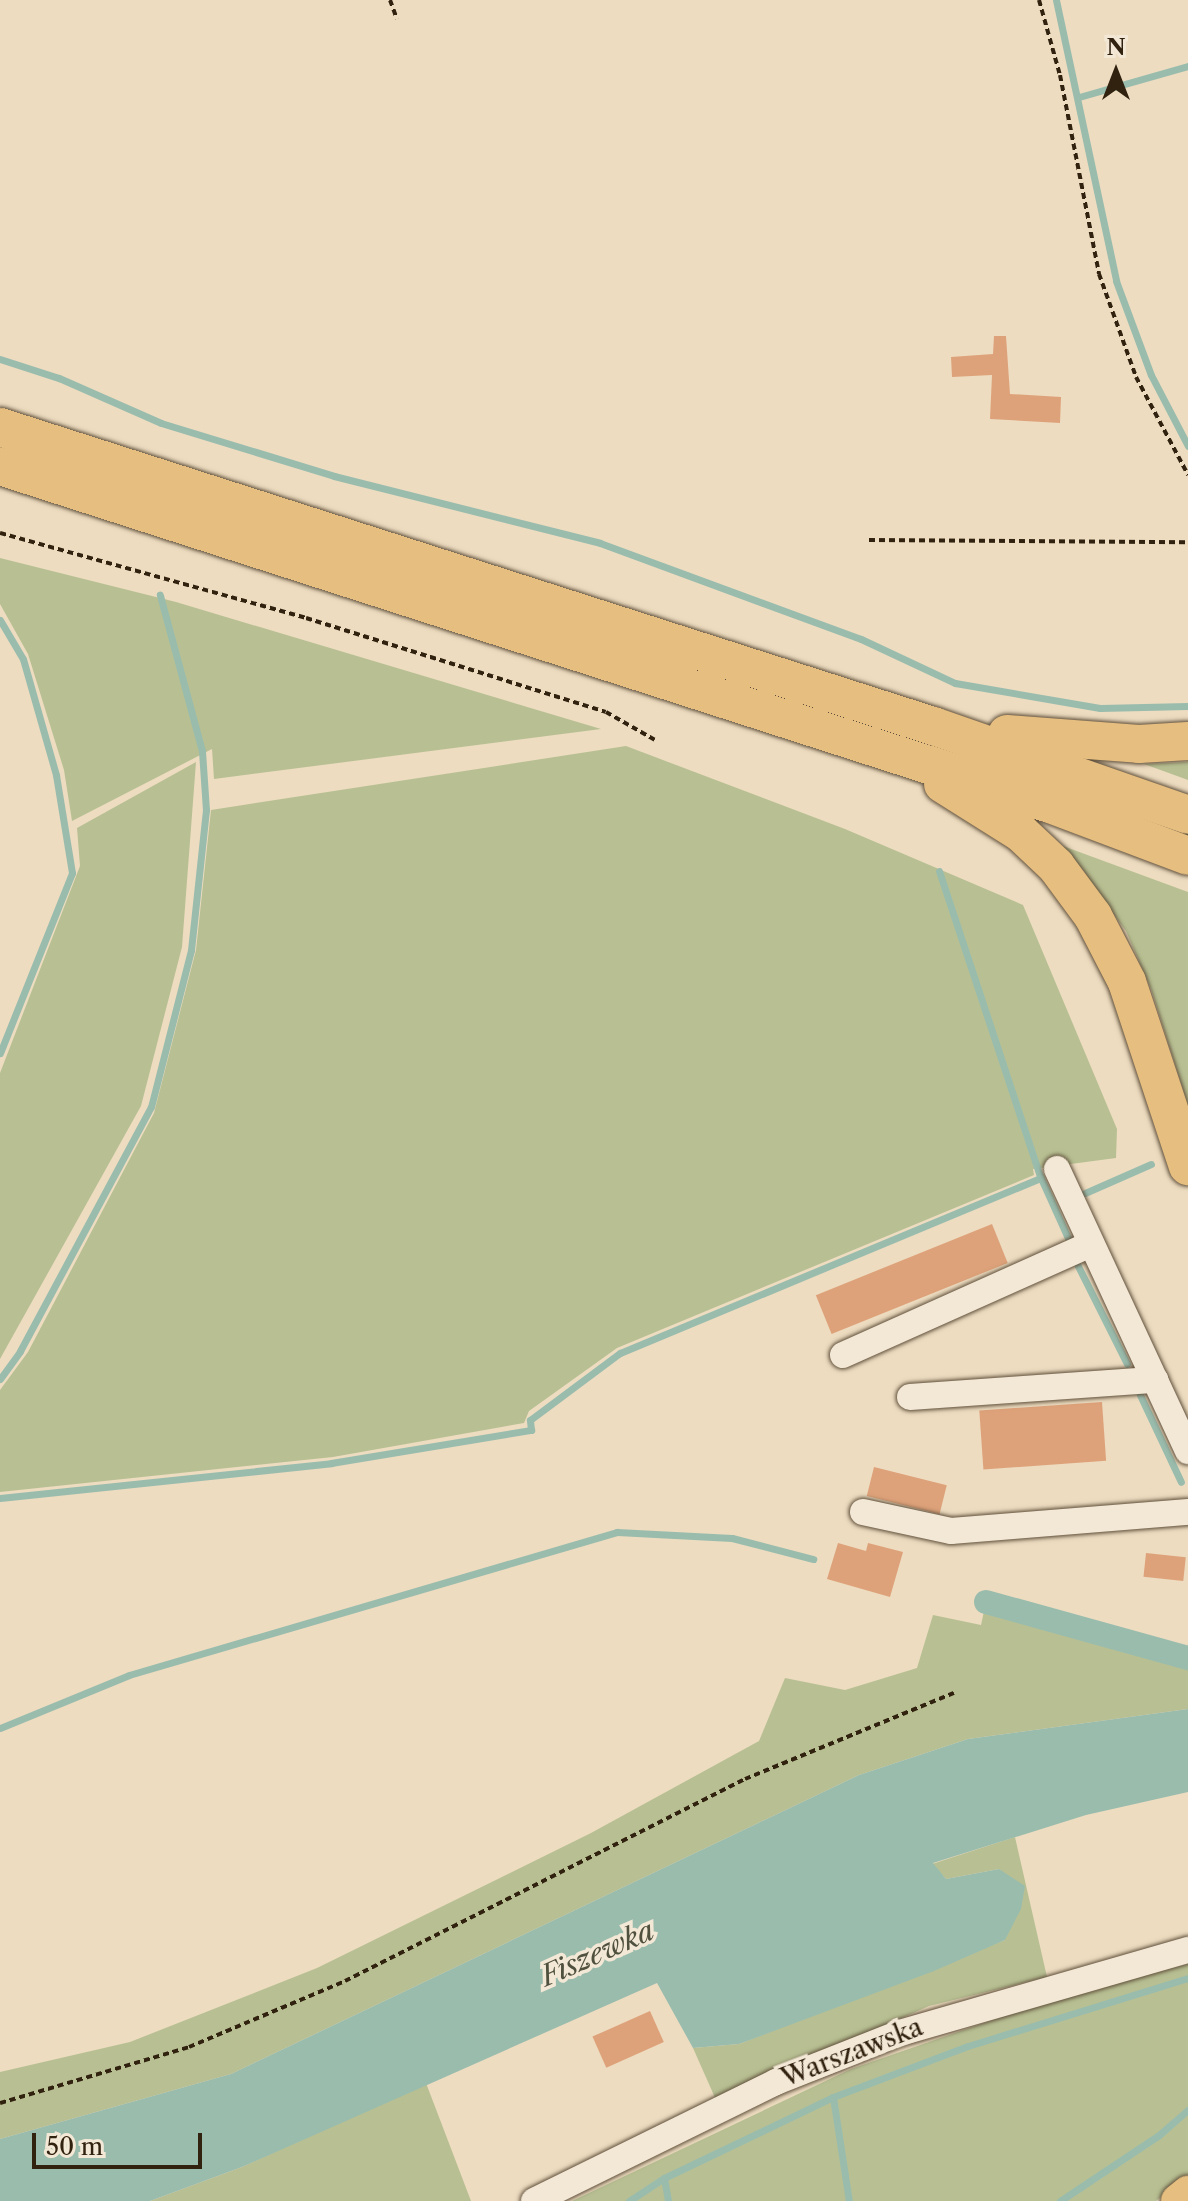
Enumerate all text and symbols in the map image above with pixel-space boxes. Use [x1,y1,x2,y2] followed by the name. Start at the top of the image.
[1076,32,1156,112] north arrow
[1106,34,1126,61] text: N
[535,1913,659,1993] water label: Fiszewka
[777,2012,927,2094] street label: Warszawska
[36,2117,206,2167] scale bar
[46,2132,103,2161] text: 50 m

